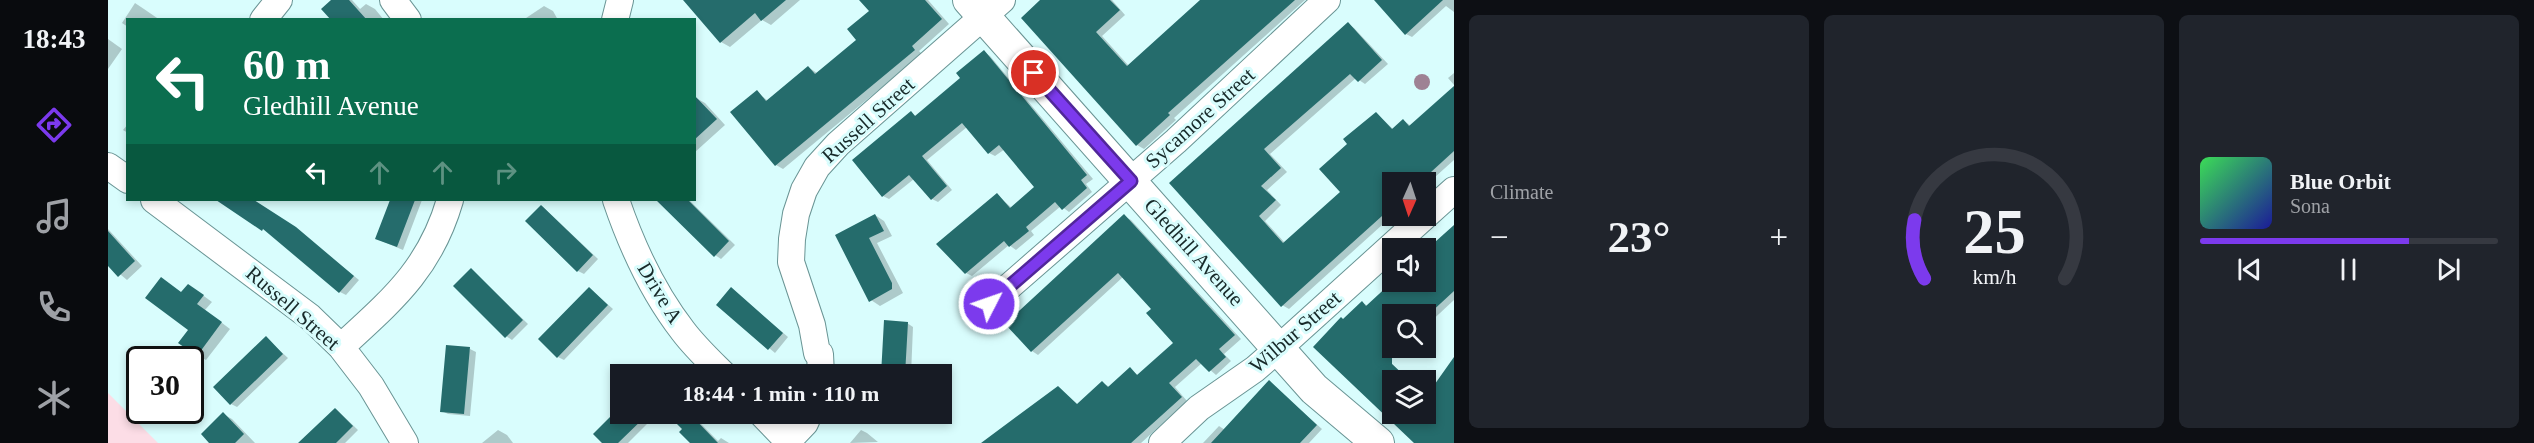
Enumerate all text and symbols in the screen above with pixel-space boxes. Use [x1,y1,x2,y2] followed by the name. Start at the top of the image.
[23,24,86,54] text: 18:43
[144,42,222,120] icon: left
[243,42,331,88] text: 60 m
[1008,47,1059,98] pin
[1017,56,1050,89] icon: arrive
[1141,63,1260,173] street label: Sycamore Street
[817,72,919,168] street label: Russell Street
[243,91,419,121] text: Gledhill Avenue
[33,104,75,146] icon: directions
[300,156,333,189] icon: left
[363,156,396,189] icon: ahead
[426,156,459,189] icon: ahead
[489,156,522,189] icon: right
[2290,169,2391,194] text: Blue Orbit
[1382,172,1436,226] north arrow
[1382,172,1436,424] map controls
[1490,181,1553,203] text: Climate
[1139,193,1249,311] street label: Gledhill Avenue
[33,195,75,237] icon: music
[2290,195,2330,217] text: Sona
[1963,197,2025,266] text: 25
[1608,212,1671,262] text: 23°
[1490,219,1509,255] text: −
[1769,219,1788,255] text: +
[1382,238,1436,292] button: sound
[2233,253,2266,286] icon: previous
[2332,253,2365,286] icon: pause
[2432,253,2465,286] icon: next
[632,258,688,329] street label: Drive A
[241,261,345,355] street label: Russell Street
[1972,265,2016,289] text: km/h
[957,272,1021,336] position arrow
[33,286,75,328] icon: phone
[1245,286,1346,378] street label: Wilbur Street
[1382,304,1436,358] button: search
[126,346,204,424] speed limit sign: 30
[1382,370,1436,424] button: layers
[33,377,75,419] icon: climate
[683,381,879,406] text: 18:44 · 1 min · 110 m

